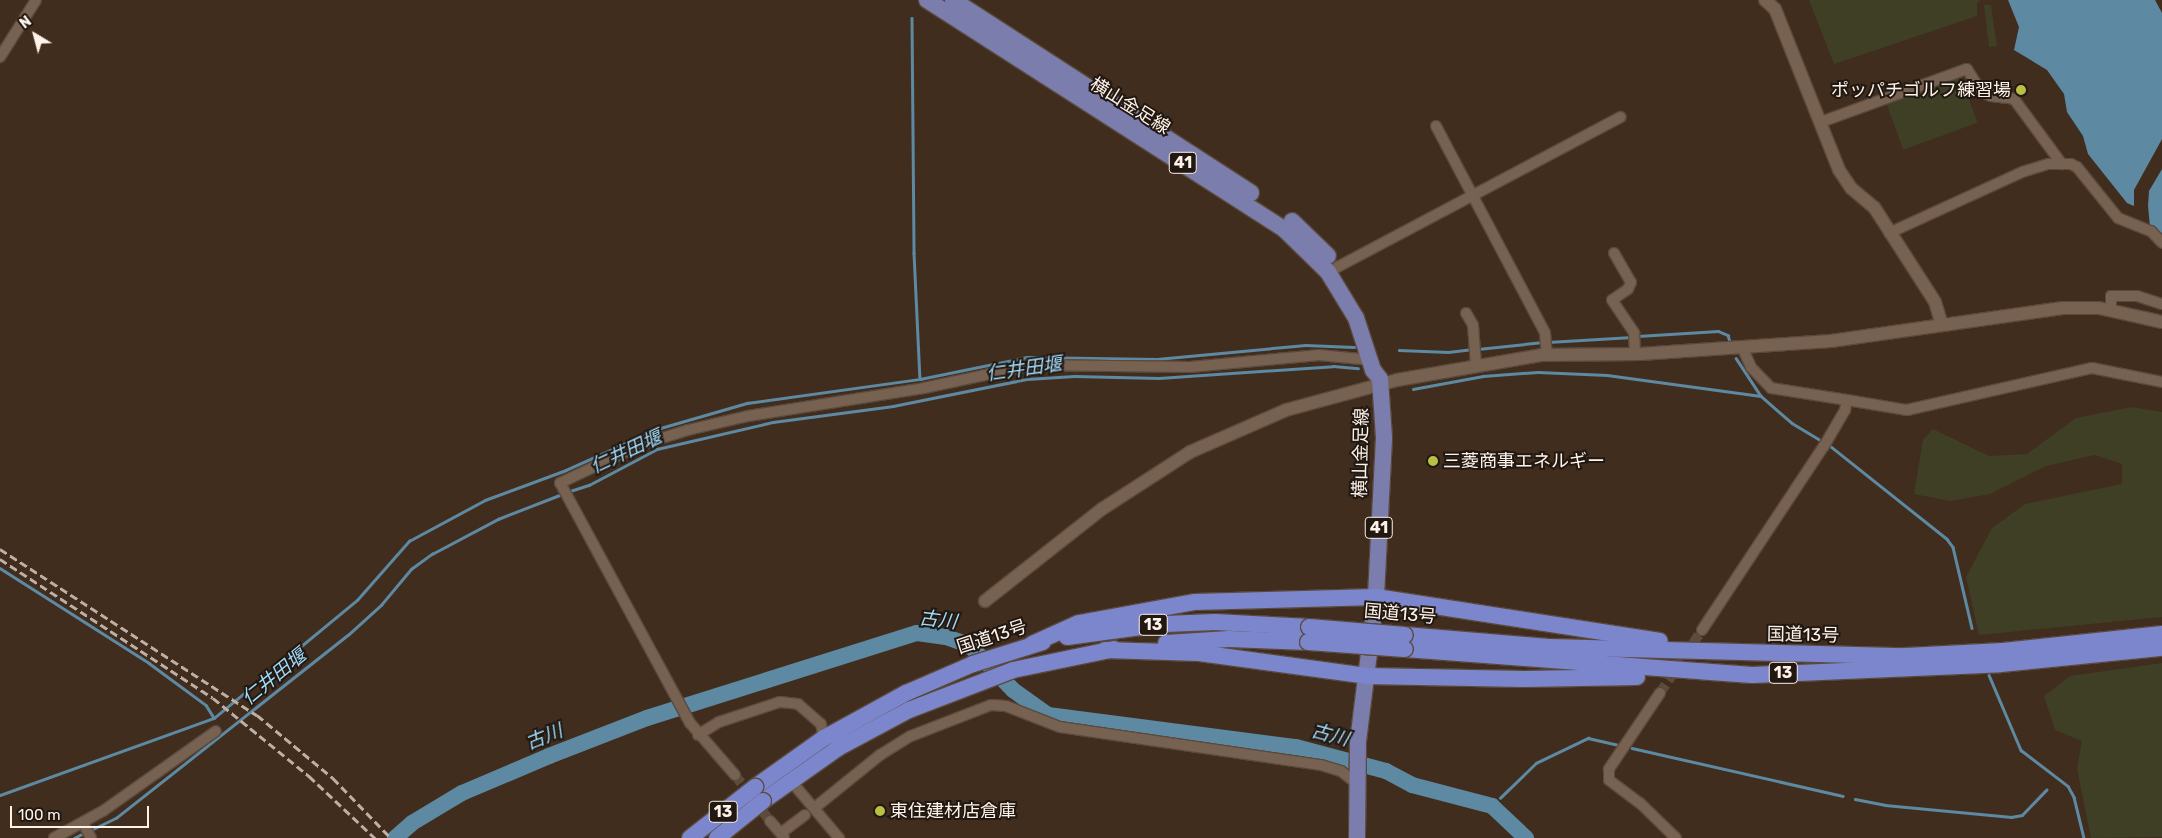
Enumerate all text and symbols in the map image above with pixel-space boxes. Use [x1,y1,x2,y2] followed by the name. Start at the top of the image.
[10,10,60,60] north arrow
[17,13,35,32] text: N
[1086,73,1174,139] street label: 横山金足線
[1831,79,2011,101] place label: ポッパチゴルフ練習場
[2015,84,2027,96] marker: ポッパチゴルフ練習場
[1168,150,1198,177] road number: 41
[985,352,1063,386] water label: 仁井田堰
[1349,408,1373,498] street label: 横山金足線
[587,426,665,478] water label: 仁井田堰
[1443,450,1605,472] place label: 三菱商事エネルギー
[1427,455,1439,467] marker: 三菱商事エネルギー
[1364,514,1394,542] road number: 41
[1363,600,1437,628] street label: 国道13号
[918,606,958,634] water label: 古川
[1138,612,1168,638] road number: 13
[954,616,1030,658] street label: 国道13号
[1767,624,1839,646] street label: 国道13号
[237,644,311,710] water label: 仁井田堰
[1768,660,1798,686] road number: 13
[522,719,566,755] water label: 古川
[1309,719,1351,751] water label: 古川
[12,796,151,828] scale bar
[708,799,738,826] road number: 13
[890,800,1016,822] place label: 東住建材店倉庫
[874,805,886,817] marker: 東住建材店倉庫
[18,806,60,824] text: 100 m

